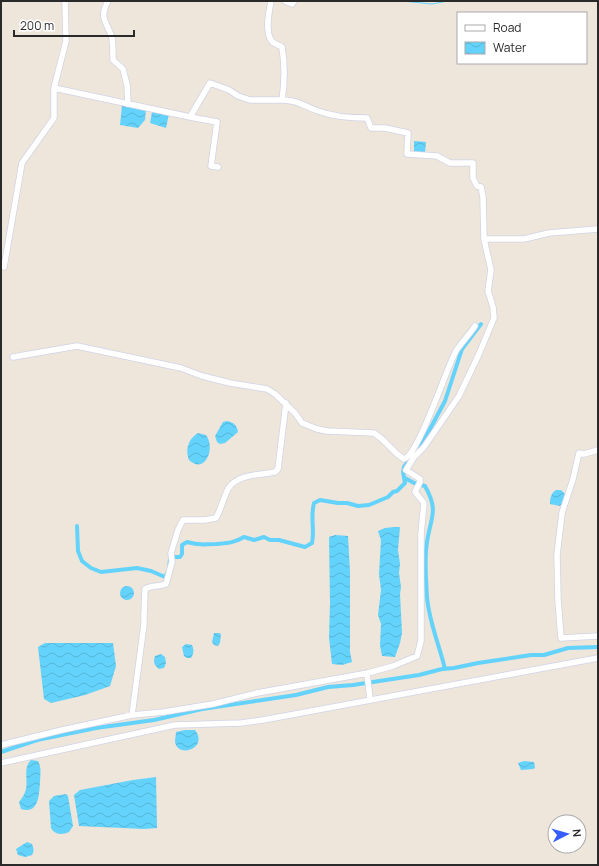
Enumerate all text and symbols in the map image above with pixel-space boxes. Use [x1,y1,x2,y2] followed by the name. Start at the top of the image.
[14,12,134,38] scale bar
[457,12,587,64] legend
[20,17,54,34] text: 200 m
[493,19,521,36] text: Road
[493,39,527,56] text: Water
[547,814,587,854] north arrow
[570,828,585,838] text: N

